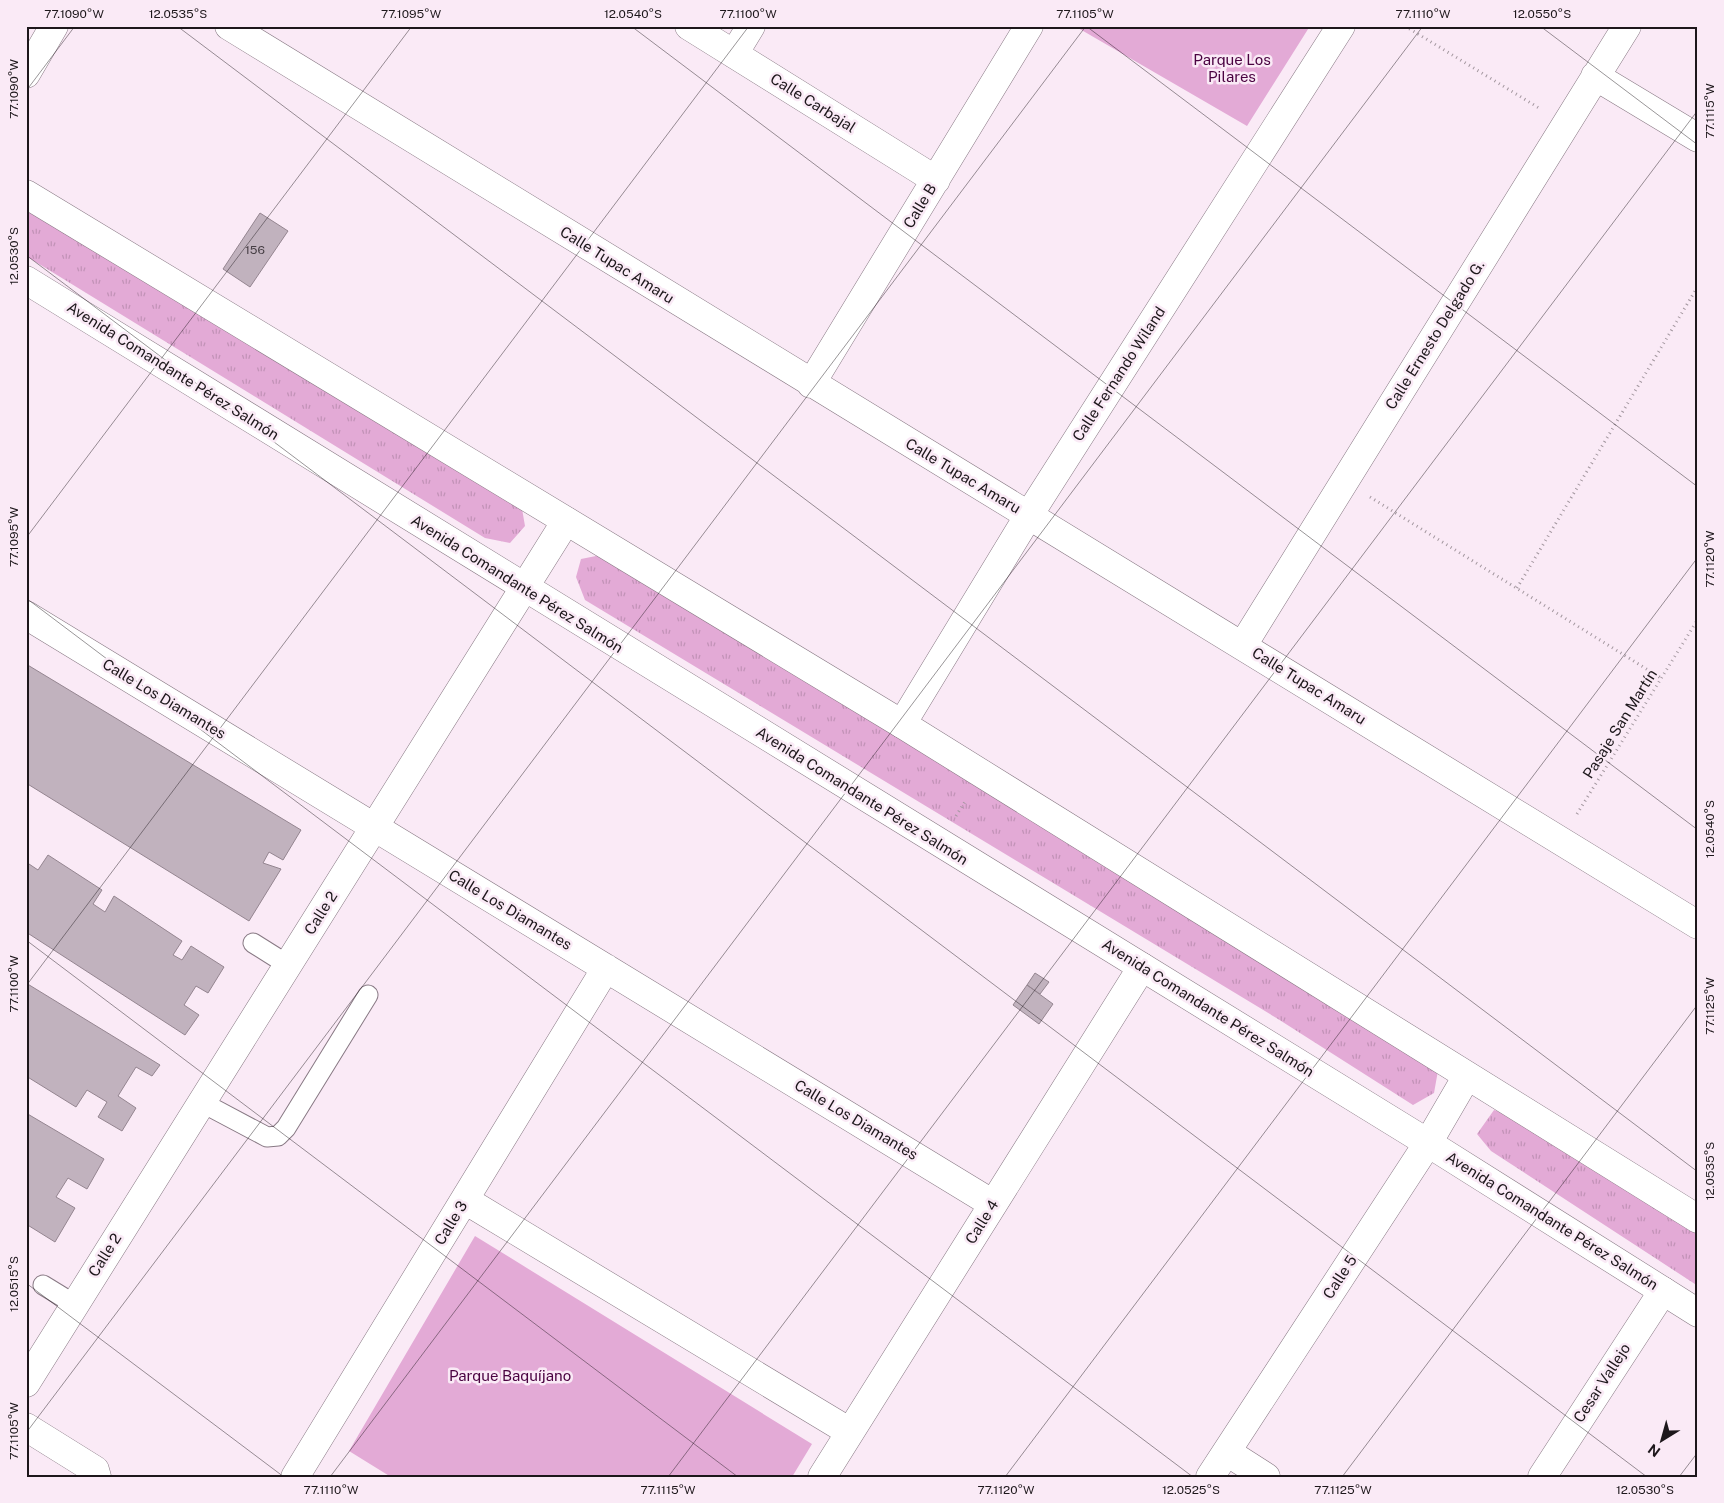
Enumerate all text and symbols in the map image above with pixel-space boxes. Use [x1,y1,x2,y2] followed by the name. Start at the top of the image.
[44,7,104,21] text: 77.1090°W
[149,7,207,21] text: 12.0535°S
[381,7,442,21] text: 77.1095°W
[604,7,662,21] text: 12.0540°S
[719,7,777,21] text: 77.1100°W
[1056,7,1114,21] text: 77.1105°W
[1396,7,1451,21] text: 77.1110°W
[1513,7,1571,21] text: 12.0550°S
[1193,51,1271,85] park label: Parque Los Pilares
[7,59,21,119] text: 77.1090°W
[767,70,859,136] street label: Calle Carbajal
[1703,83,1717,139] text: 77.1115°W
[900,180,940,231] street label: Calle B
[557,223,677,307] street label: Calle Tupac Amaru
[7,227,21,285] text: 12.0530°S
[245,243,265,257] house number: 156
[1382,257,1488,412] street label: Calle Ernesto Delgado G.
[64,298,282,443] street label: Avenida Comandante Pérez Salmón
[1069,303,1168,444] street label: Calle Fernando Wiland
[903,434,1024,517] street label: Calle Tupac Amaru
[7,506,21,567] text: 77.1095°W
[408,511,626,656] street label: Avenida Comandante Pérez Salmón
[1703,530,1717,588] text: 77.1120°W
[1249,644,1369,728] street label: Calle Tupac Amaru
[100,655,229,742] street label: Calle Los Diamantes
[1579,666,1660,781] street label: Pasaje San Martín
[753,723,971,868] street label: Avenida Comandante Pérez Salmón
[1703,800,1717,858] text: 12.0540°S
[446,866,575,953] street label: Calle Los Diamantes
[301,888,341,938] street label: Calle 2
[1099,935,1317,1080] street label: Avenida Comandante Pérez Salmón
[7,955,21,1013] text: 77.1100°W
[1703,977,1717,1035] text: 77.1125°W
[792,1076,921,1163] street label: Calle Los Diamantes
[1703,1142,1717,1200] text: 12.0535°S
[1443,1148,1661,1293] street label: Avenida Comandante Pérez Salmón
[962,1197,1002,1247] street label: Calle 4
[431,1198,470,1248] street label: Calle 3
[85,1230,125,1280] street label: Calle 2
[1319,1252,1360,1302] street label: Calle 5
[7,1256,21,1312] text: 12.0515°S
[1570,1340,1633,1426] street label: Cesar Vallejo
[449,1367,571,1384] park label: Parque Baquíjano
[7,1402,21,1460] text: 77.1105°W
[1636,1416,1686,1466] north arrow
[1645,1441,1663,1460] text: N
[304,1483,359,1497] text: 77.1110°W
[640,1483,696,1497] text: 77.1115°W
[977,1483,1035,1497] text: 77.1120°W
[1162,1483,1220,1497] text: 12.0525°S
[1314,1483,1372,1497] text: 77.1125°W
[1616,1483,1674,1497] text: 12.0530°S

